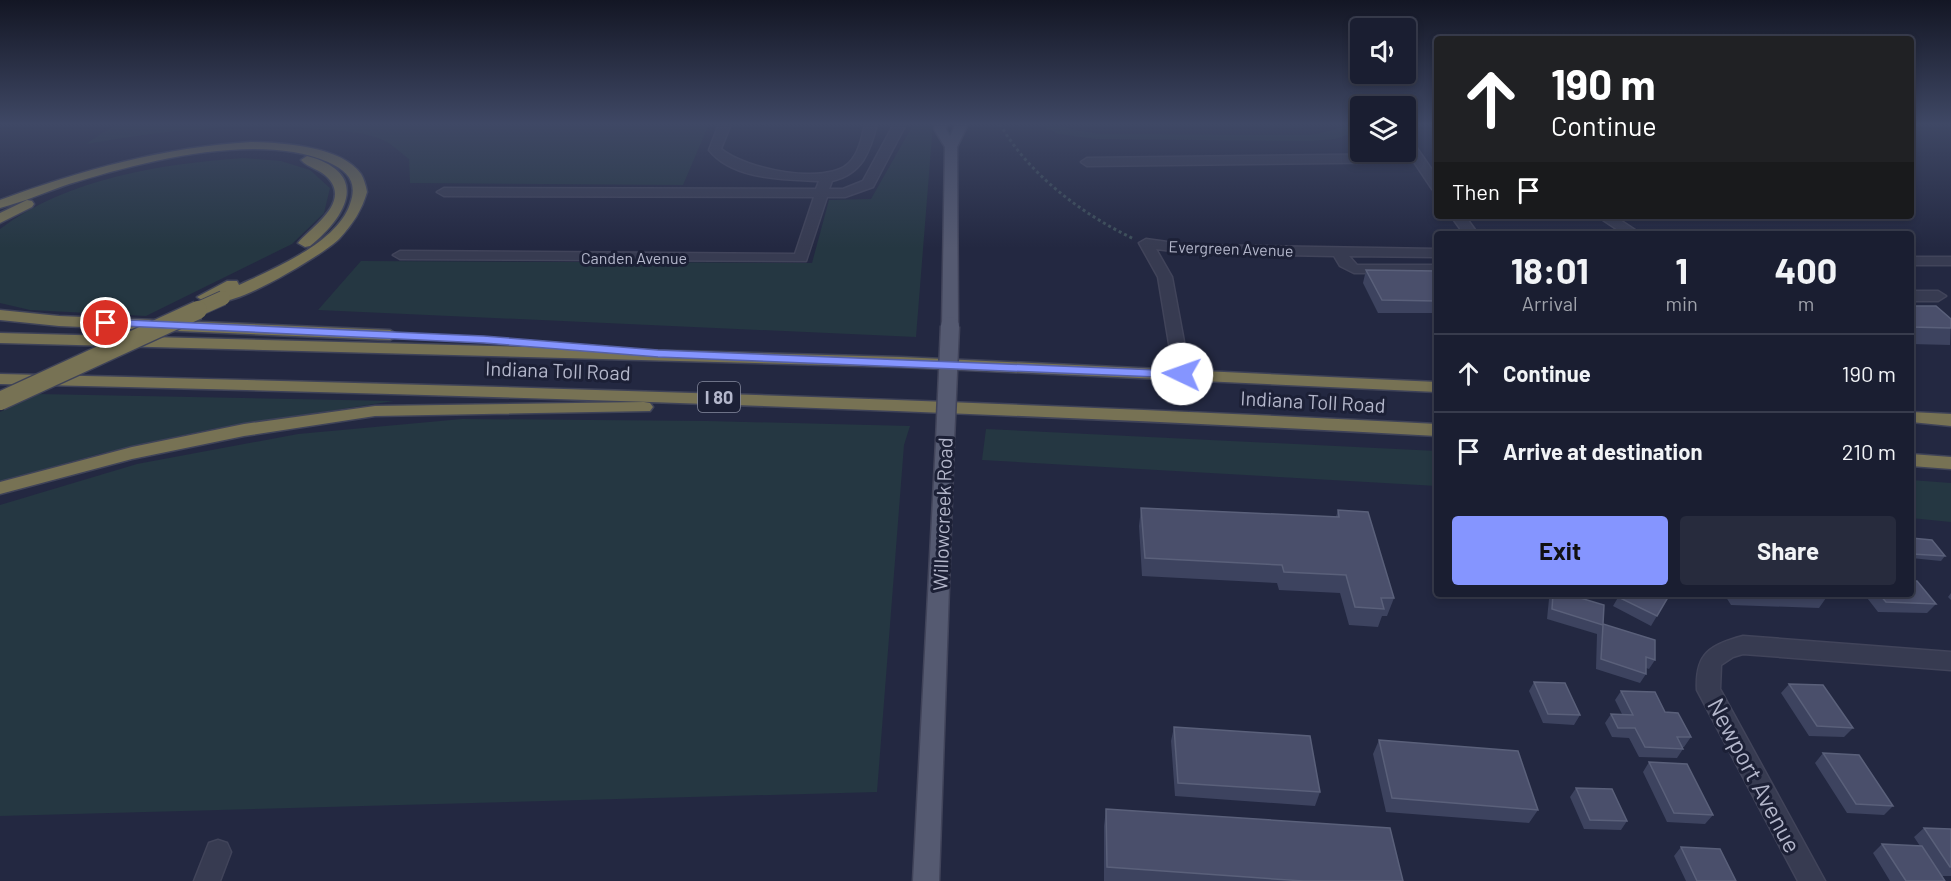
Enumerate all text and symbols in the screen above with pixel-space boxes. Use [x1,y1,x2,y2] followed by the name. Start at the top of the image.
[1350,18,1416,162] map controls
[1350,18,1416,84] button: sound
[1551,58,1656,108] text: 190 m
[1452,60,1530,138] icon: ahead
[1350,96,1416,162] button: layers
[1551,109,1657,141] text: Continue
[1512,174,1545,207] icon: arrive
[1452,178,1500,204] text: Then
[1168,236,1294,260] street label: Evergreen Avenue
[581,248,687,267] street label: Canden Avenue
[1511,248,1589,291] text: 18:01
[1675,248,1688,291] text: 1
[1775,248,1837,291] text: 400
[1522,291,1578,315] text: Arrival
[1665,291,1698,315] text: min
[1798,291,1814,315] text: m
[80,297,131,348] pin
[89,306,122,339] icon: arrive
[1150,342,1214,406] position arrow
[485,355,631,385] street label: Indiana Toll Road
[1452,357,1485,390] icon: ahead
[1503,360,1591,386] text: Continue
[1842,360,1896,386] text: 190 m
[698,382,740,412] road number: I 80
[1240,385,1386,417] street label: Indiana Toll Road
[1452,435,1485,468] icon: arrive
[927,437,957,591] street label: Willowcreek Road
[1503,438,1702,464] text: Arrive at destination
[1842,438,1896,464] text: 210 m
[1452,516,1668,585] button: Exit
[1680,516,1896,585] button: Share
[1702,693,1808,857] street label: Newport Avenue

